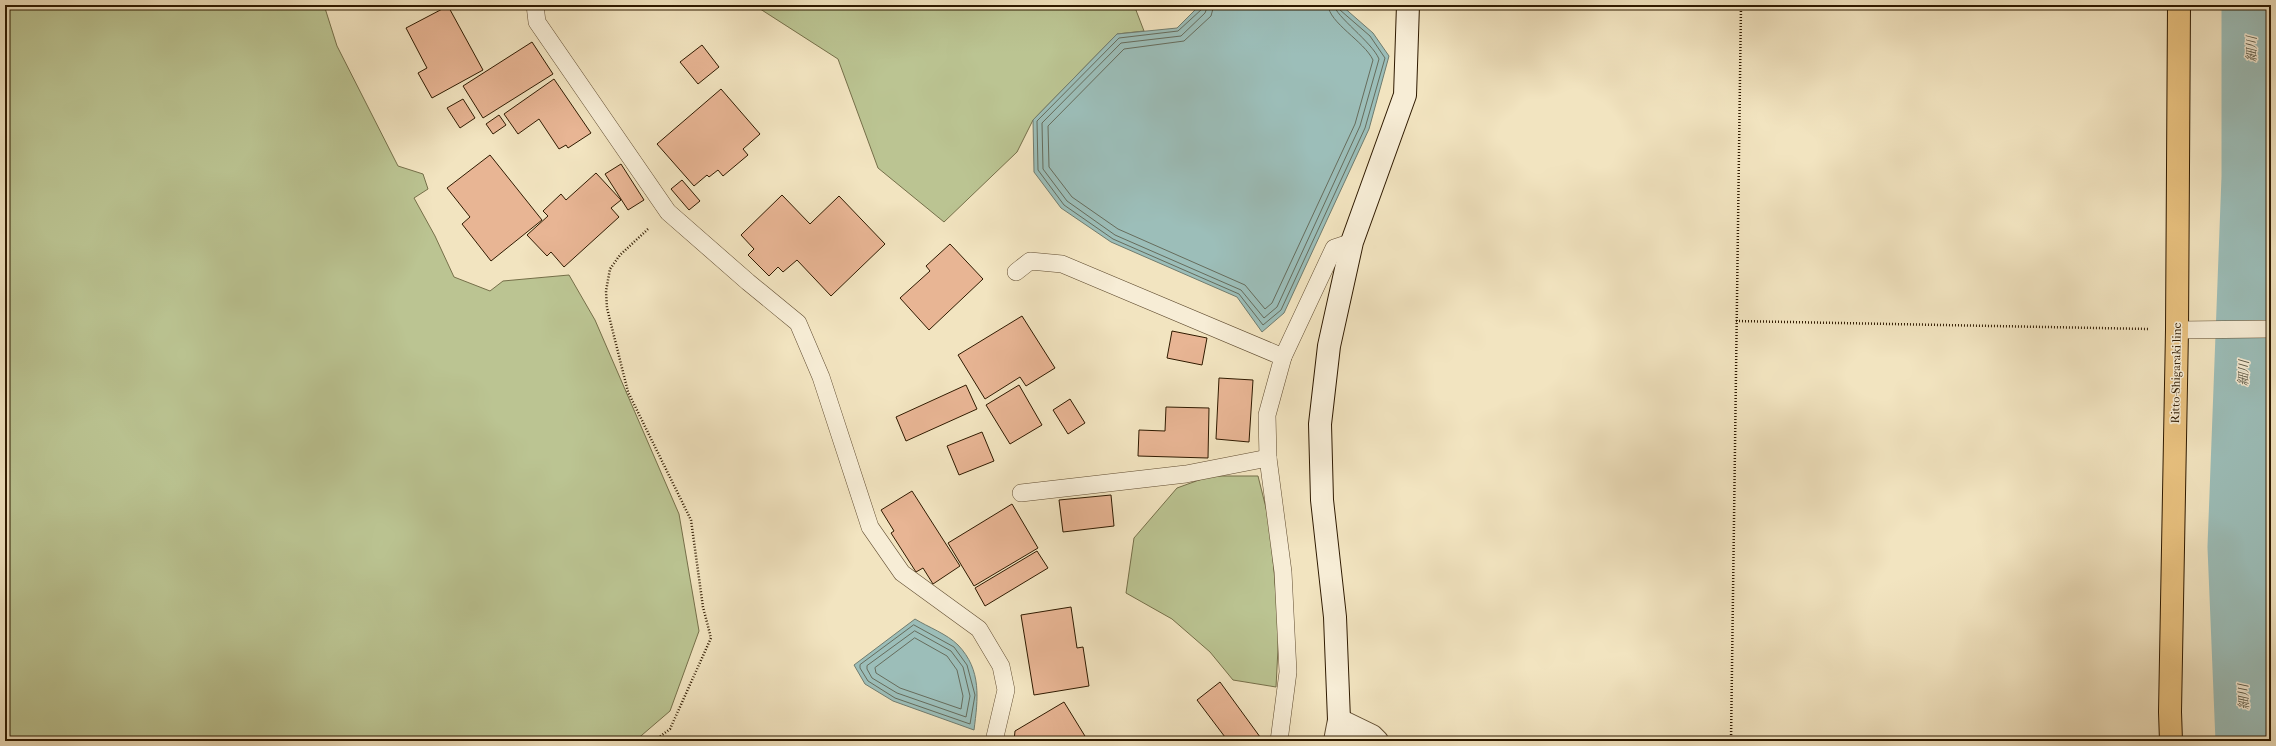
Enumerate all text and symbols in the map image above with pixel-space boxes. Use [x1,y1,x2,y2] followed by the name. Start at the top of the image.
[2244,34,2259,62] water label: 細川
[2168,322,2184,424] street label: Ritto-Shigaraki line
[2236,358,2252,386] water label: 細川
[2235,682,2251,710] water label: 細川

